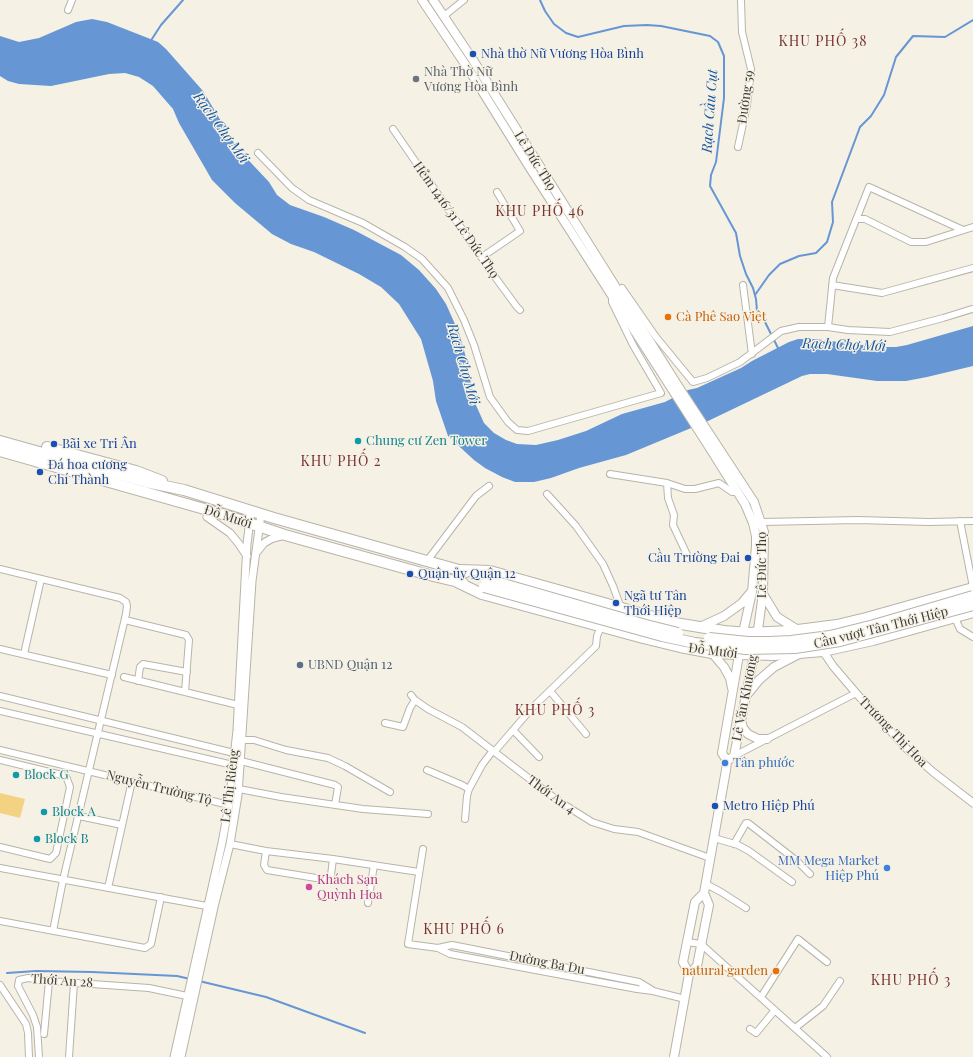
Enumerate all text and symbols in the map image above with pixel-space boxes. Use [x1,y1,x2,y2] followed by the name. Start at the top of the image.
[779,34,867,50] district label: KHU PHỐ 38
[481,46,644,62] place label: Nhà thờ Nữ Vương Hòa Bình
[468,49,478,59] marker: Nhà thờ Nữ Vương Hòa Bình
[424,64,518,95] place label: Nhà Thờ Nữ Vương Hòa Bình
[699,69,721,153] water label: Rạch Cầu Cụt
[735,69,757,125] street label: Đường 59
[411,74,421,84] marker: Nhà Thờ Nữ Vương Hòa Bình
[190,89,252,167] water label: Rạch Chợ Mới
[511,129,559,193] street label: Lê Đức Thọ
[410,159,502,281] street label: Hẻm 1416/31 Lê Đức Thọ
[495,204,585,220] district label: KHU PHỐ 46
[676,309,766,325] place label: Cà Phê Sao Việt
[663,312,673,322] marker: Cà Phê Sao Việt
[443,321,483,407] water label: Rạch Chợ Mới
[802,335,886,355] water label: Rạch Chợ Mới
[366,433,487,449] place label: Chung cư Zen Tower
[62,436,137,452] place label: Bãi xe Tri Ân
[353,436,363,446] marker: Chung cư Zen Tower
[49,439,59,449] marker: Bãi xe Tri Ân
[300,454,382,470] district label: KHU PHỐ 2
[48,457,127,488] place label: Đá hoa cương Chí Thành
[35,467,45,477] marker: Đá hoa cương Chí Thành
[202,502,254,532] street label: Đỗ Mười
[754,532,770,598] street label: Lê Đức Thọ
[648,550,740,566] place label: Cầu Trường Đai
[743,553,753,563] marker: Cầu Trường Đai
[418,566,516,582] place label: Quận ủy Quận 12
[405,569,415,579] marker: Quận ủy Quận 12
[624,588,687,619] place label: Ngã tư Tân Thới Hiệp
[611,598,621,608] marker: Ngã tư Tân Thới Hiệp
[812,604,950,652] street label: Cầu vượt Tân Thới Hiệp
[688,640,738,662] street label: Đỗ Mười
[729,653,761,743] street label: Lê Văn Khương
[308,657,392,673] place label: UBND Quận 12
[295,660,305,670] marker: UBND Quận 12
[855,693,931,771] street label: Trương Thị Hoa
[515,703,595,719] district label: KHU PHỐ 3
[218,749,242,823] street label: Lê Thị Riêng
[733,755,795,771] place label: Tân phước
[720,758,730,768] marker: Tân phước
[24,767,69,783] place label: Block G
[105,767,213,809] street label: Nguyễn Trường Tộ
[11,770,21,780] marker: Block G
[524,772,578,818] street label: Thới An 4
[723,798,815,814] place label: Metro Hiệp Phú
[710,801,720,811] marker: Metro Hiệp Phú
[52,804,96,820] place label: Block A
[39,807,49,817] marker: Block A
[45,831,88,847] place label: Block B
[32,834,42,844] marker: Block B
[778,853,879,884] place label: MM Mega Market Hiệp Phú
[882,863,892,873] marker: MM Mega Market Hiệp Phú
[317,872,383,903] place label: Khách Sạn Quỳnh Hoa
[304,882,314,892] marker: Khách Sạn Quỳnh Hoa
[423,922,505,938] district label: KHU PHỐ 6
[508,948,586,978] street label: Đường Ba Du
[682,963,768,979] place label: natural garden
[771,966,781,976] marker: natural garden
[31,971,93,991] street label: Thới An 28
[871,973,951,989] district label: KHU PHỐ 3

